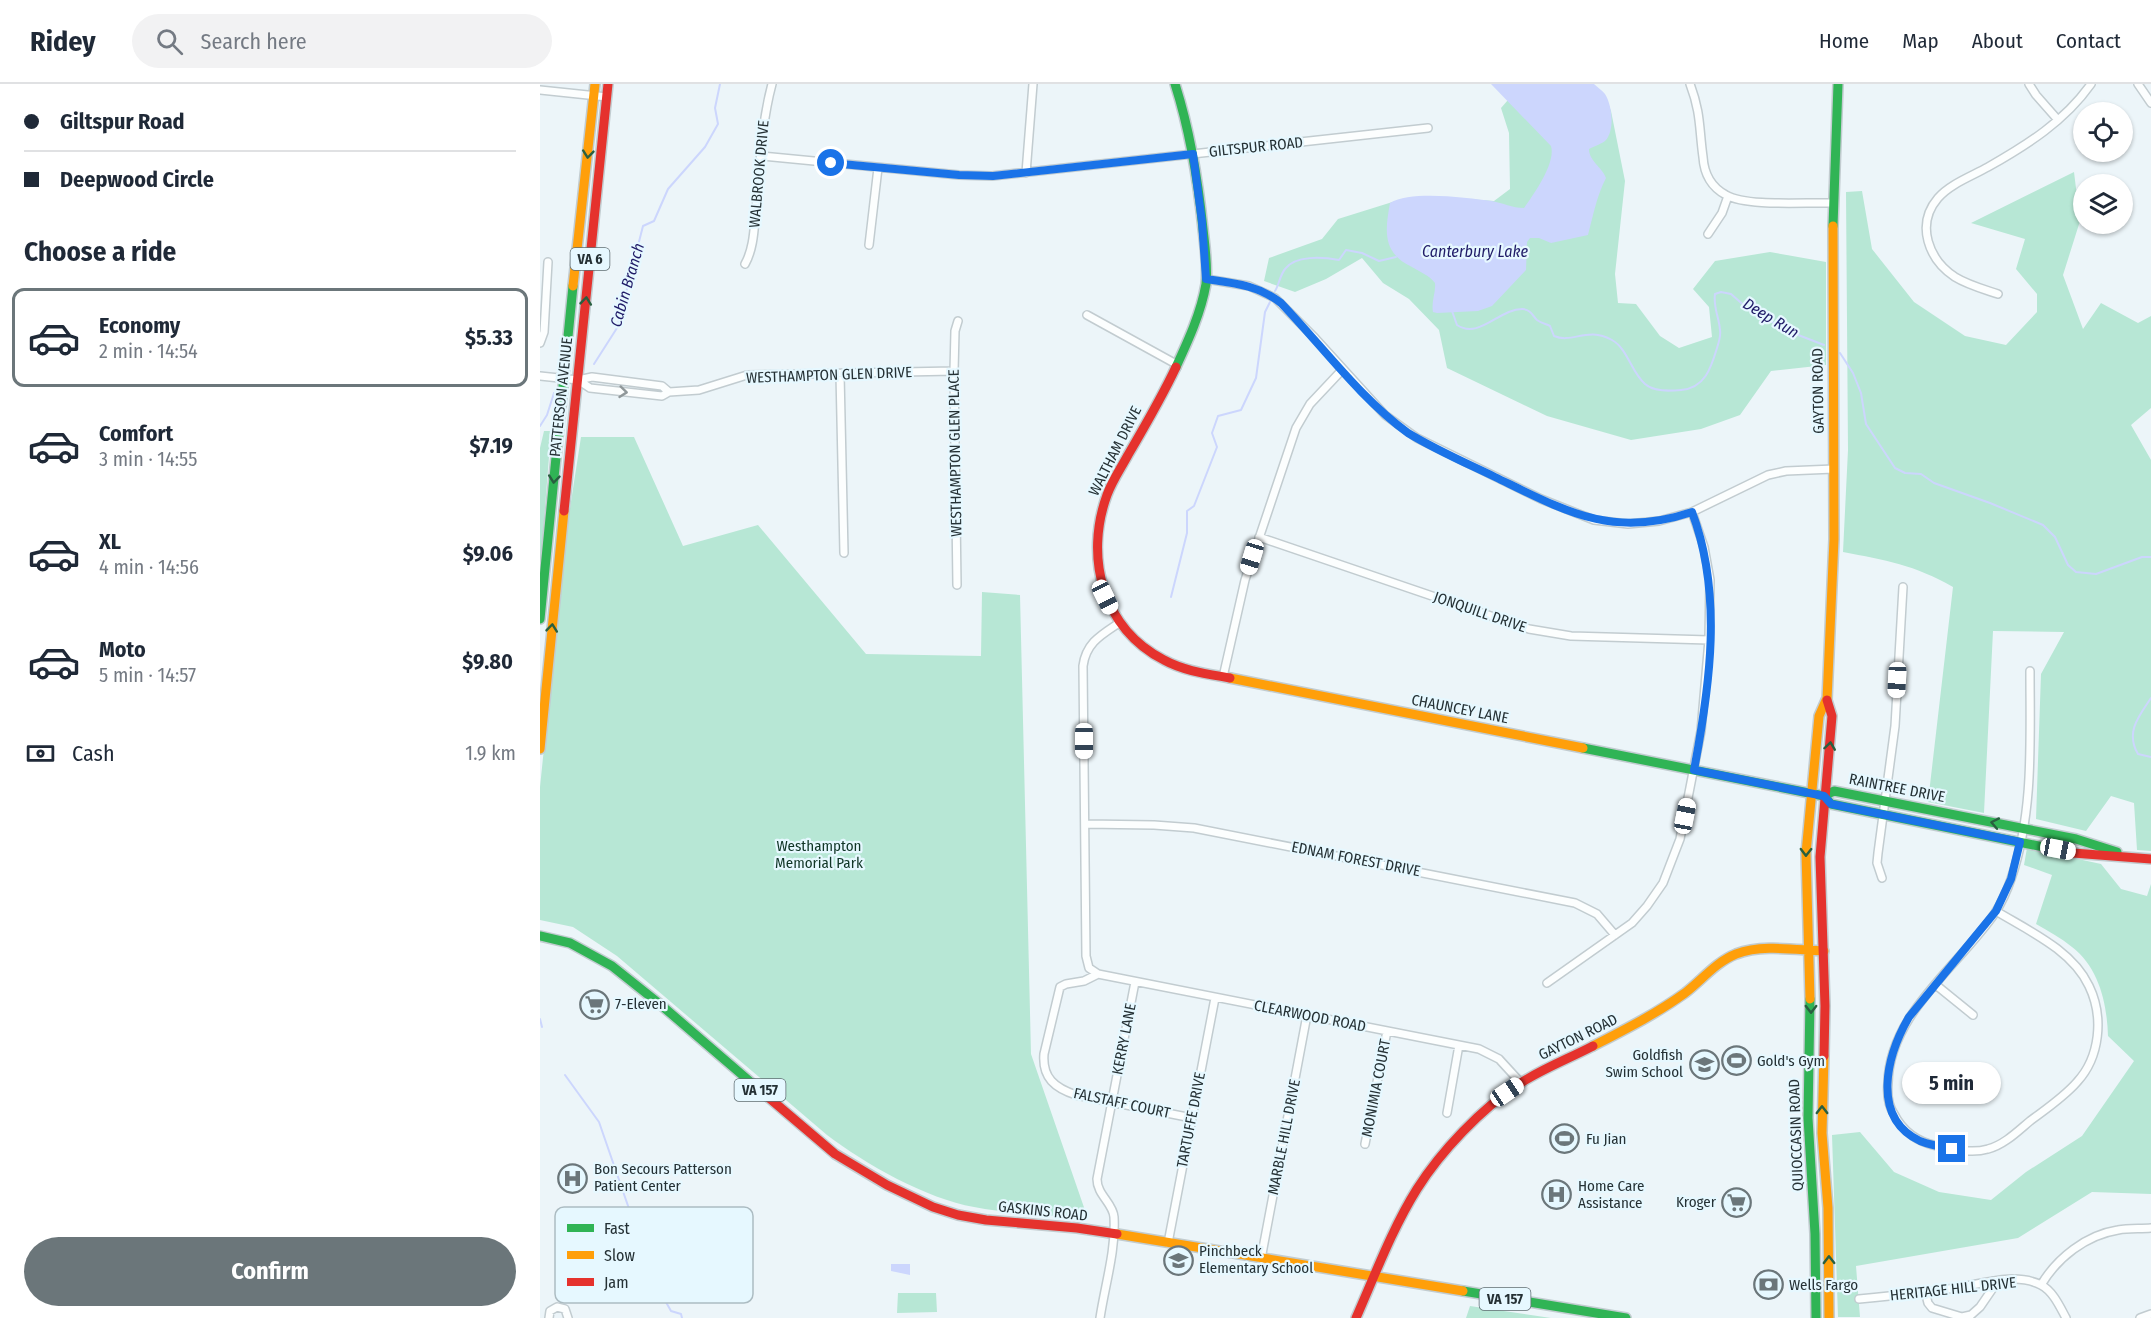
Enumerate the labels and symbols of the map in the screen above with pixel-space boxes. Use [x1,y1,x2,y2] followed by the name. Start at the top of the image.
[745,120,773,228] street label: WALBROOK DRIVE
[1208,133,1304,161] street label: GILTSPUR ROAD
[817,149,844,176] route start
[582,150,595,159] one-way arrow
[606,241,648,329] water label: Cabin Branch
[1422,242,1528,261] water label: Canterbury Lake
[571,248,610,270] road number: VA 6
[1740,294,1802,342] water label: Deep Run
[579,297,592,306] one-way arrow
[546,336,576,458] street label: PATTERSON AVENUE
[1808,348,1828,434] street label: GAYTON ROAD
[746,363,912,387] street label: WESTHAMPTON GLEN DRIVE
[945,369,965,537] street label: WESTHAMPTON GLEN PLACE
[619,385,628,398] one-way arrow
[1085,403,1145,499] street label: WALTHAM DRIVE
[548,475,561,484] one-way arrow
[1238,537,1266,577] car
[1089,577,1121,617] car
[1431,588,1529,636] street label: JONQUILL DRIVE
[546,623,558,632] one-way arrow
[1887,662,1907,698] car
[1410,691,1510,727] street label: CHAUNCEY LANE
[1075,723,1093,759] car
[1823,742,1835,751] one-way arrow
[1848,770,1946,806] street label: RAINTREE DRIVE
[1673,797,1697,835] car
[1990,817,2000,830] one-way arrow
[775,837,863,872] park label: Westhampton Memorial Park
[2039,837,2077,861] car
[1290,838,1422,880] street label: EDNAM FOREST DRIVE
[1800,847,1812,856] one-way arrow
[578,988,610,1020] supermarket icon: 7-Eleven
[615,995,667,1013] place label: 7-Eleven
[1253,996,1367,1036] street label: CLEARWOOD ROAD
[1108,1002,1140,1076] street label: KERRY LANE
[1805,1005,1817,1014] one-way arrow
[1536,1010,1620,1064] street label: GAYTON ROAD
[1358,1037,1394,1138] street label: MONIMIA COURT
[1720,1045,1752,1077] sports icon: Gold's Gym
[1605,1046,1683,1081] place label: Goldfish Swim School
[1688,1048,1720,1080] school or university icon: Goldfish Swim School
[1757,1052,1825,1070] place label: Gold's Gym
[1902,1062,2002,1104] callout: 5 min
[1173,1071,1209,1169] street label: TARTUFFE DRIVE
[1487,1074,1527,1110] car
[1264,1078,1304,1196] street label: MARBLE HILL DRIVE
[734,1079,786,1101] road number: VA 157
[1785,1079,1807,1191] street label: QUIOCCASIN ROAD
[1072,1084,1172,1122] street label: FALSTAFF COURT
[1816,1105,1828,1114] one-way arrow
[1549,1123,1581,1155] sports icon: Fu Jian
[1586,1130,1627,1148] place label: Fu Jian
[1938,1135,1965,1162] route end
[594,1160,732,1195] place label: Bon Secours Patterson Patient Center
[557,1162,589,1194] hospital icon: Bon Secours Patterson Patient Center
[1578,1177,1645,1212] place label: Home Care Assistance
[1541,1179,1573,1211] hospital icon: Home Care Assistance
[1721,1186,1753,1218] supermarket icon: Kroger
[1676,1193,1717,1211] place label: Kroger
[997,1197,1089,1225] street label: GASKINS ROAD
[555,1207,753,1303] legend
[604,1219,631,1238] text: Fast
[1199,1242,1313,1277] place label: Pinchbeck Elementary School
[1162,1244,1194,1276] school or university icon: Pinchbeck Elementary School
[604,1246,635,1265] text: Slow
[1823,1255,1835,1264] one-way arrow
[1752,1269,1784,1301] bank icon: Wells Fargo
[604,1273,629,1292] text: Jam
[1889,1273,2017,1305] street label: HERITAGE HILL DRIVE
[1789,1276,1858,1294] place label: Wells Fargo
[1480,1288,1530,1310] road number: VA 157

